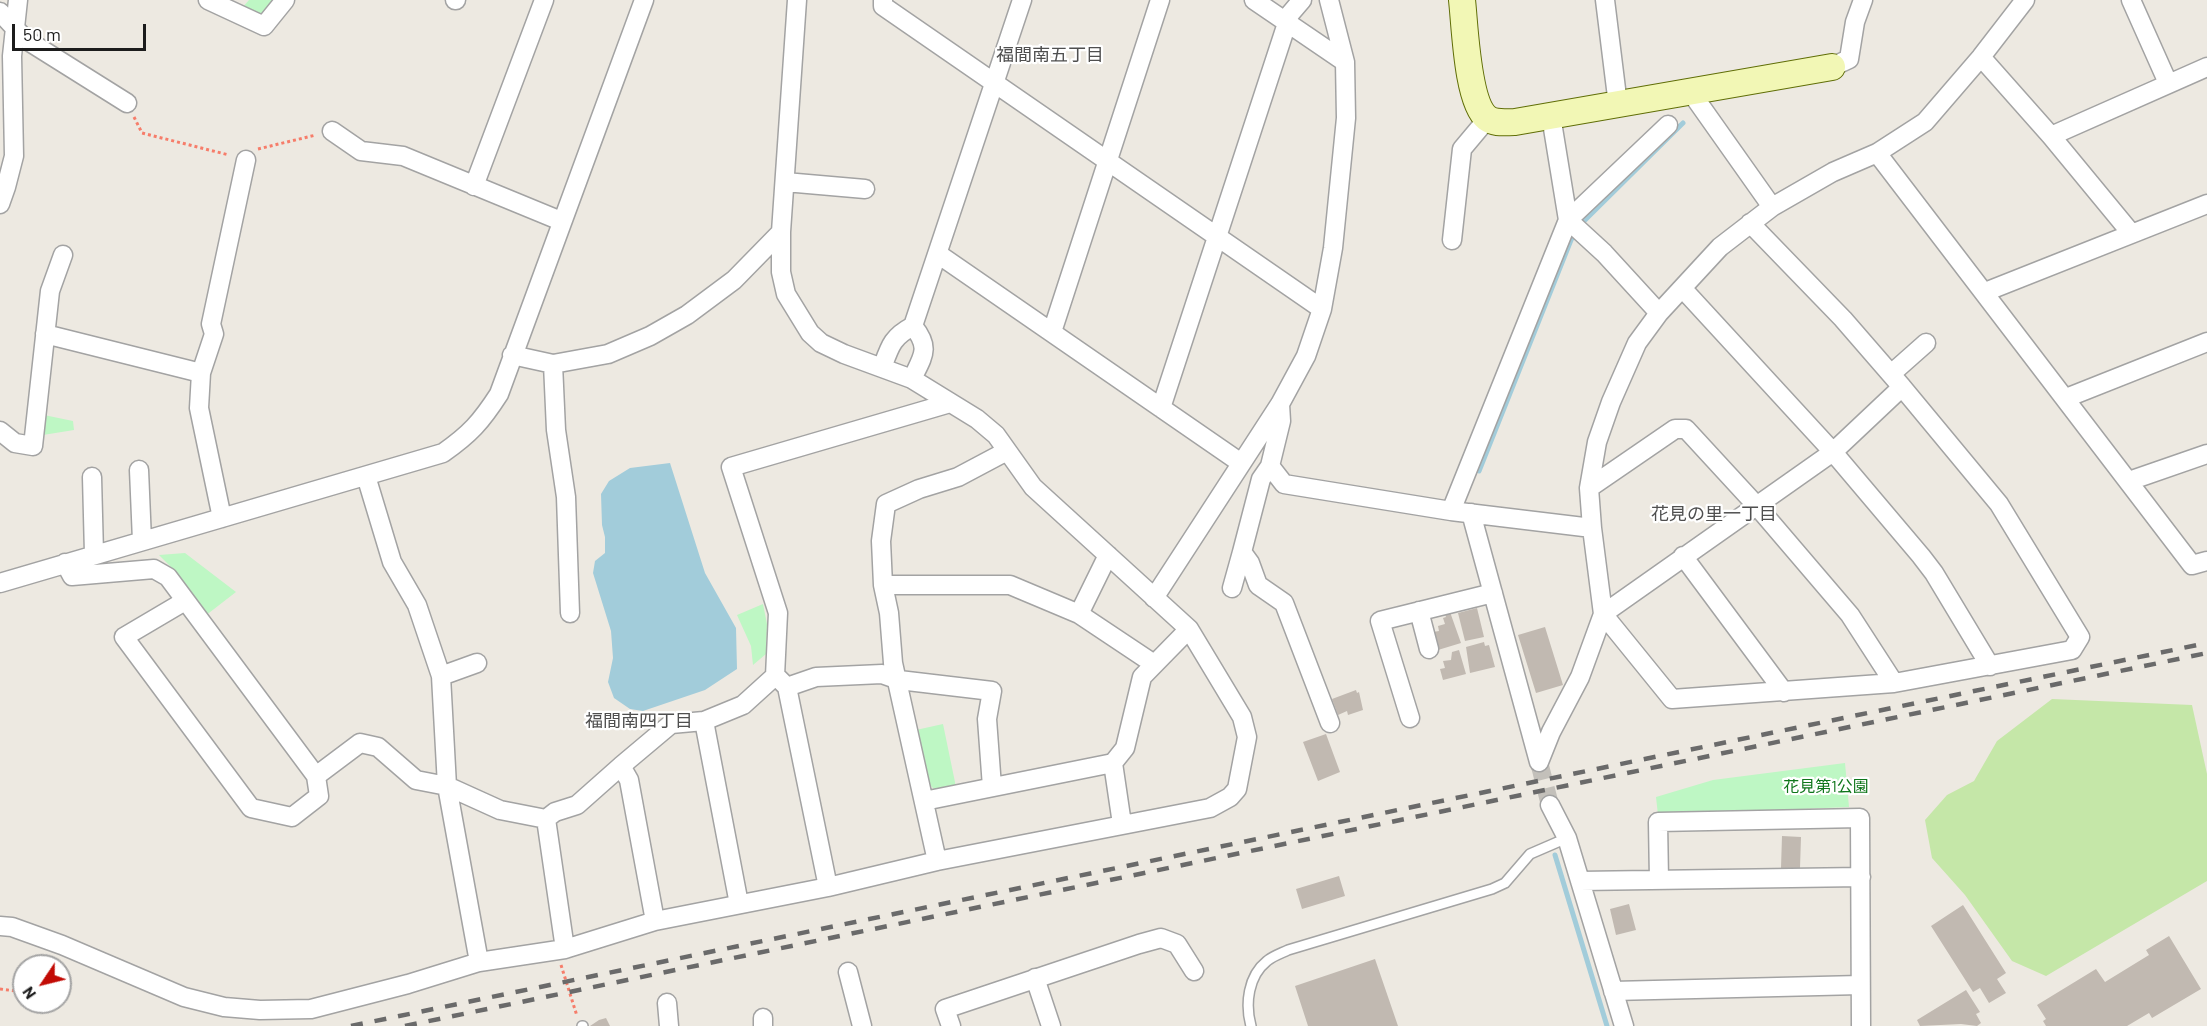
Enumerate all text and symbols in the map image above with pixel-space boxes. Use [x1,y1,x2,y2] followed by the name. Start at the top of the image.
[15,12,148,50] scale bar
[23,23,61,45] text: 50 m
[996,44,1104,66] district label: 福間南五丁目
[1651,503,1777,525] district label: 花見の里一丁目
[585,710,693,732] district label: 福間南四丁目
[1783,777,1869,797] park label: 花見第1公園
[12,954,72,1014] north arrow
[18,984,39,1003] text: N

